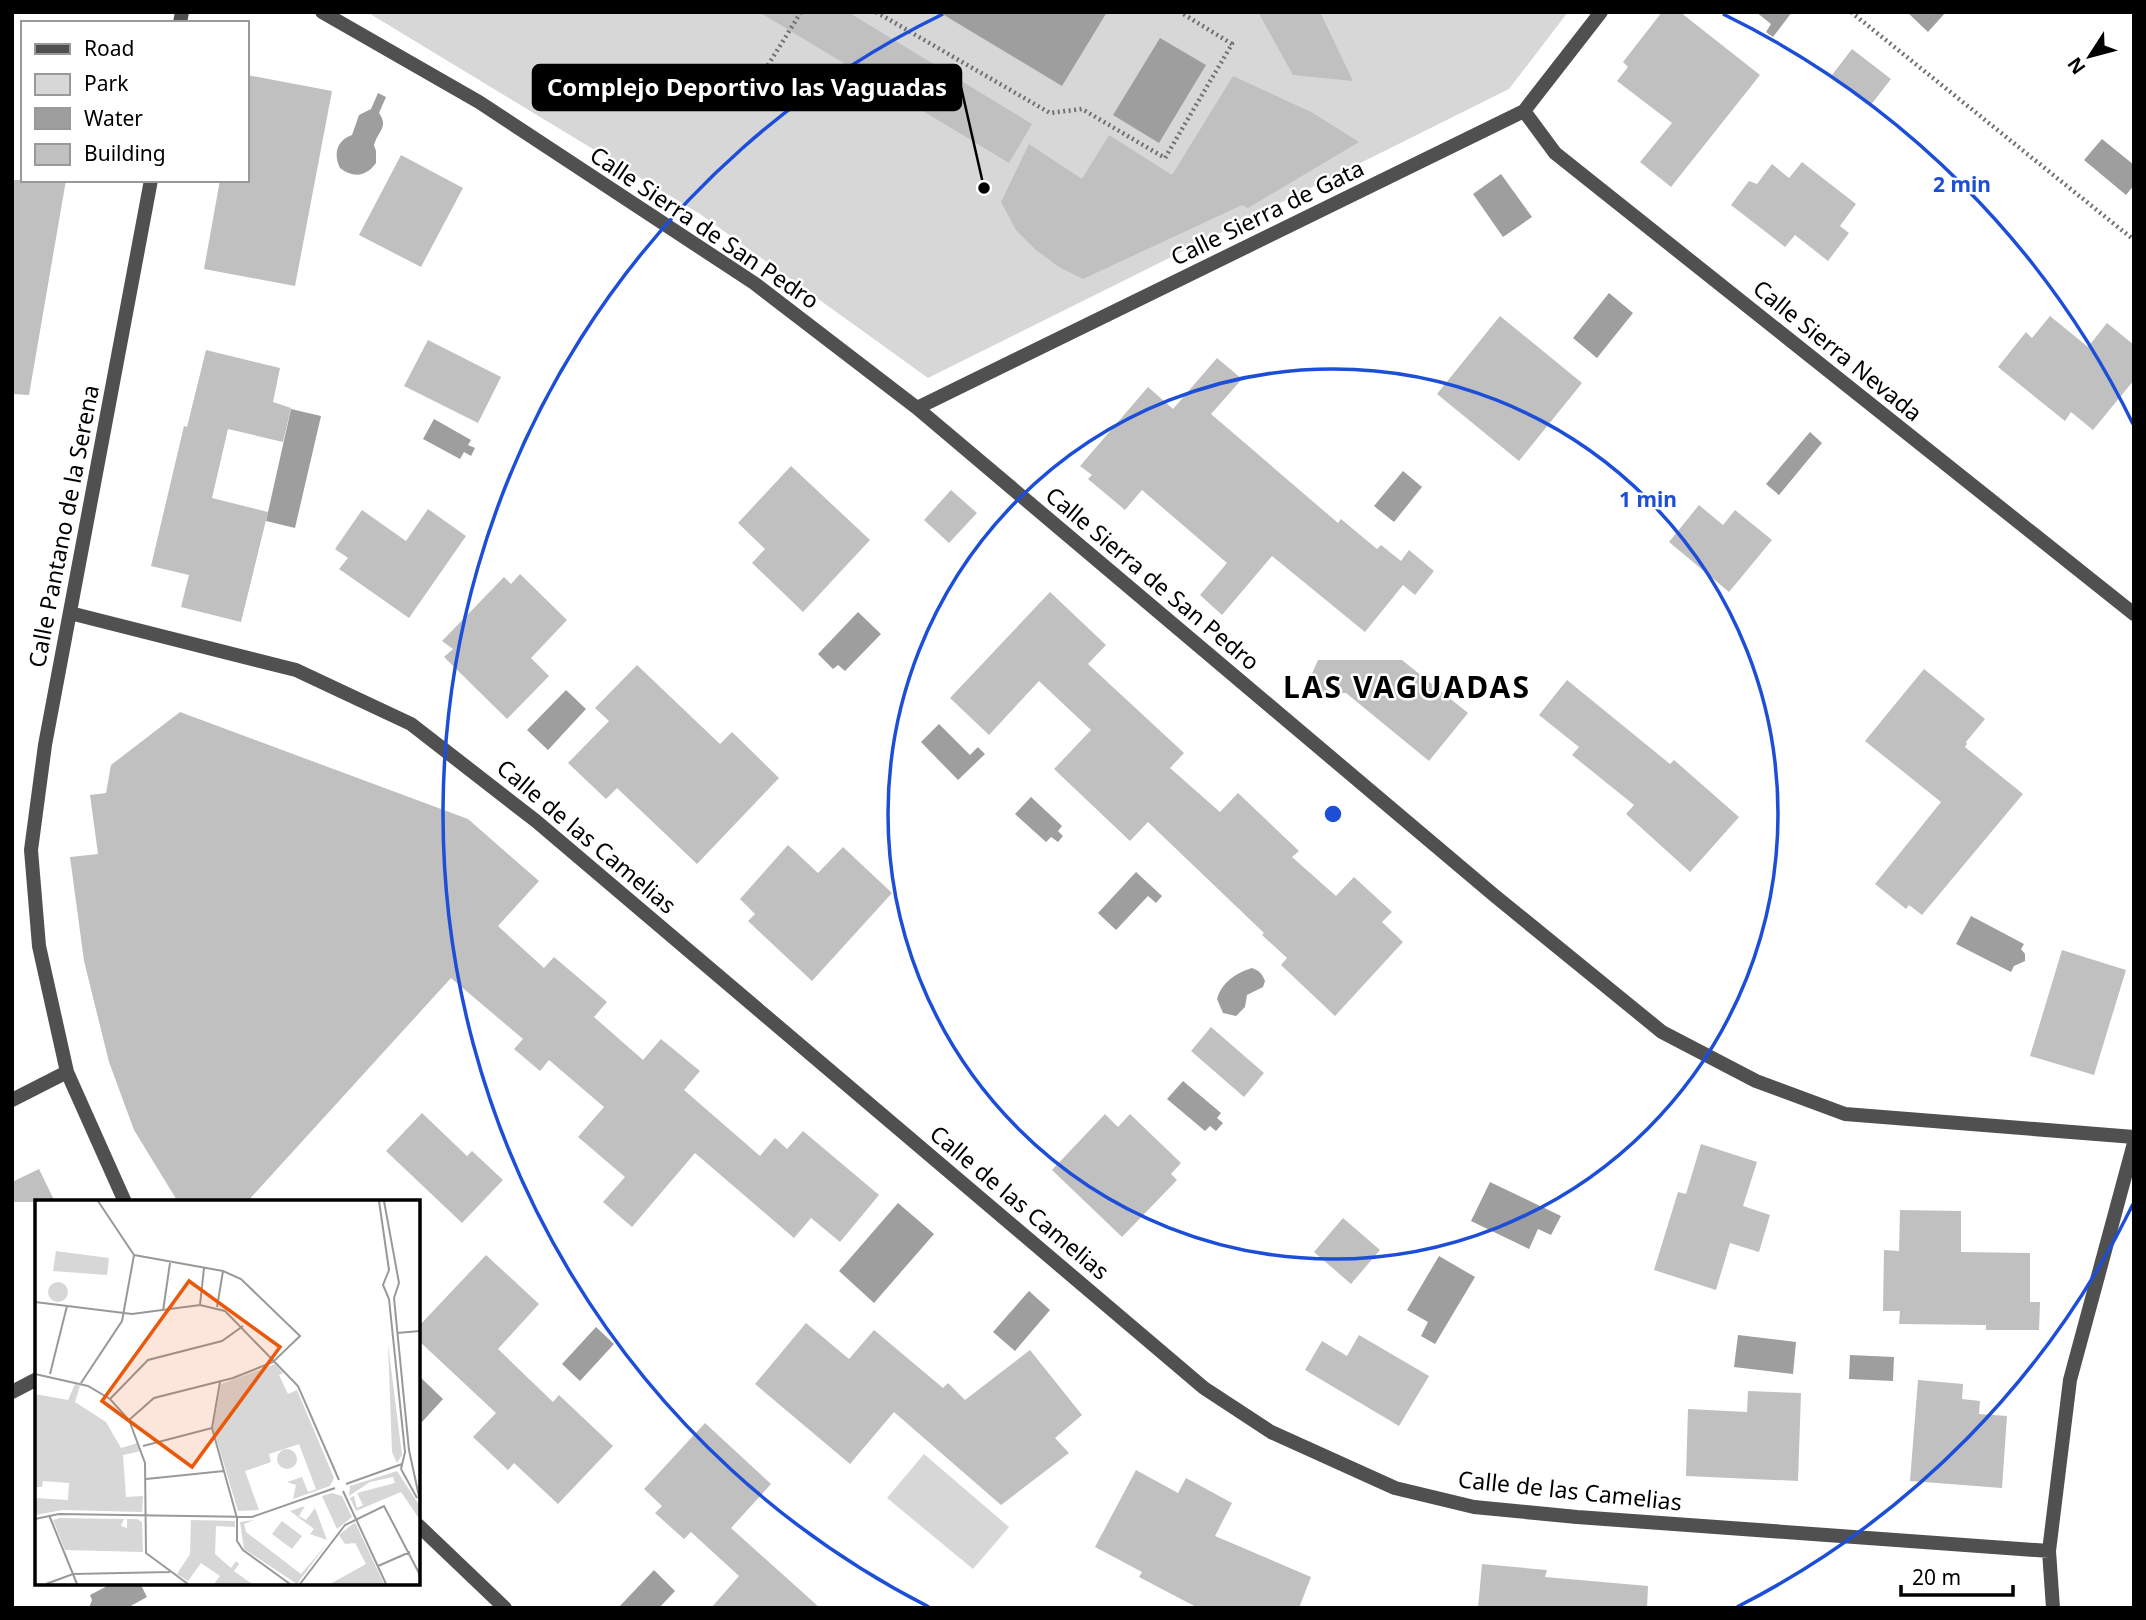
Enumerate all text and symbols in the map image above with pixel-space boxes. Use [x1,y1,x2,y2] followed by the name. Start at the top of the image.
[21,21,248,182] legend
[2055,21,2125,91] north arrow
[84,34,134,62] text: Road
[2061,52,2091,80] text: N
[533,65,961,110] callout: Complejo Deportivo las Vaguadas
[84,69,129,97] text: Park
[547,70,947,103] text: Complejo Deportivo las Vaguadas
[84,104,143,132] text: Water
[584,138,826,316] street label: Calle Sierra de San Pedro
[84,139,166,167] text: Building
[1165,151,1369,273] street label: Calle Sierra de Gata
[1933,170,1991,198] text: 2 min
[1747,272,1929,428] street label: Calle Sierra Nevada
[20,382,106,670] street label: Calle Pantano de la Serena
[1039,479,1267,677] street label: Calle Sierra de San Pedro
[1619,485,1677,513] text: 1 min
[1283,666,1531,707] district label: LAS VAGUADAS
[491,751,683,921] street label: Calle de las Camelias
[1321,802,1345,826] centre of rings
[924,1117,1116,1287] street label: Calle de las Camelias
[35,1200,420,1585] inset map
[1456,1462,1684,1518] street label: Calle de las Camelias
[1901,1554,2013,1598] scale bar
[1912,1563,1961,1591] text: 20 m

